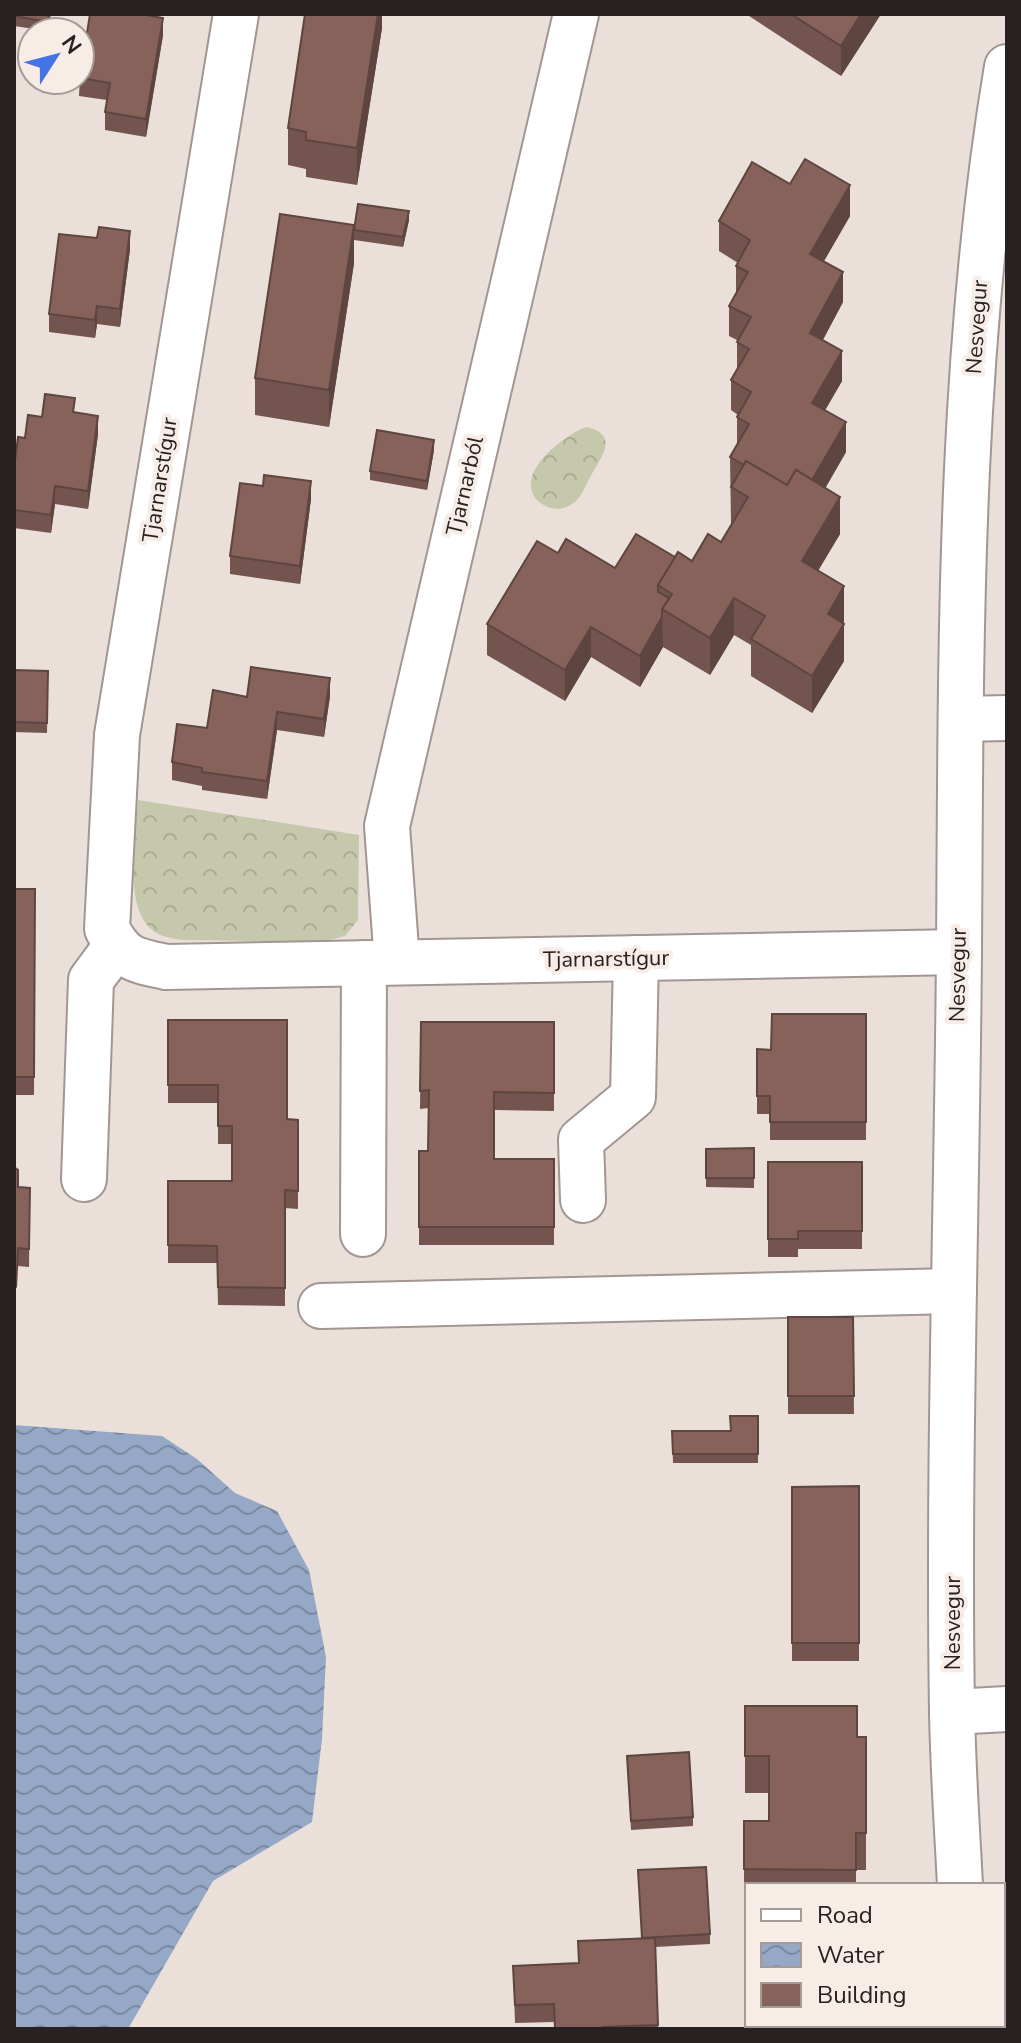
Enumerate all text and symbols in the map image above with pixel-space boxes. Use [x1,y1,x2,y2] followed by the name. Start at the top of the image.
[16,16,96,96] north arrow
[54,29,88,60] text: N
[959,279,995,375] street label: Nesvegur
[135,415,185,545] street label: Tjarnarstígur
[439,433,491,539] street label: Tjarnarból
[942,927,974,1022] street label: Nesvegur
[543,943,670,975] street label: Tjarnarstígur
[938,1576,968,1670] street label: Nesvegur
[745,1883,1005,2027] legend
[817,1899,873,1931] text: Road
[817,1939,885,1971] text: Water
[817,1979,907,2011] text: Building

